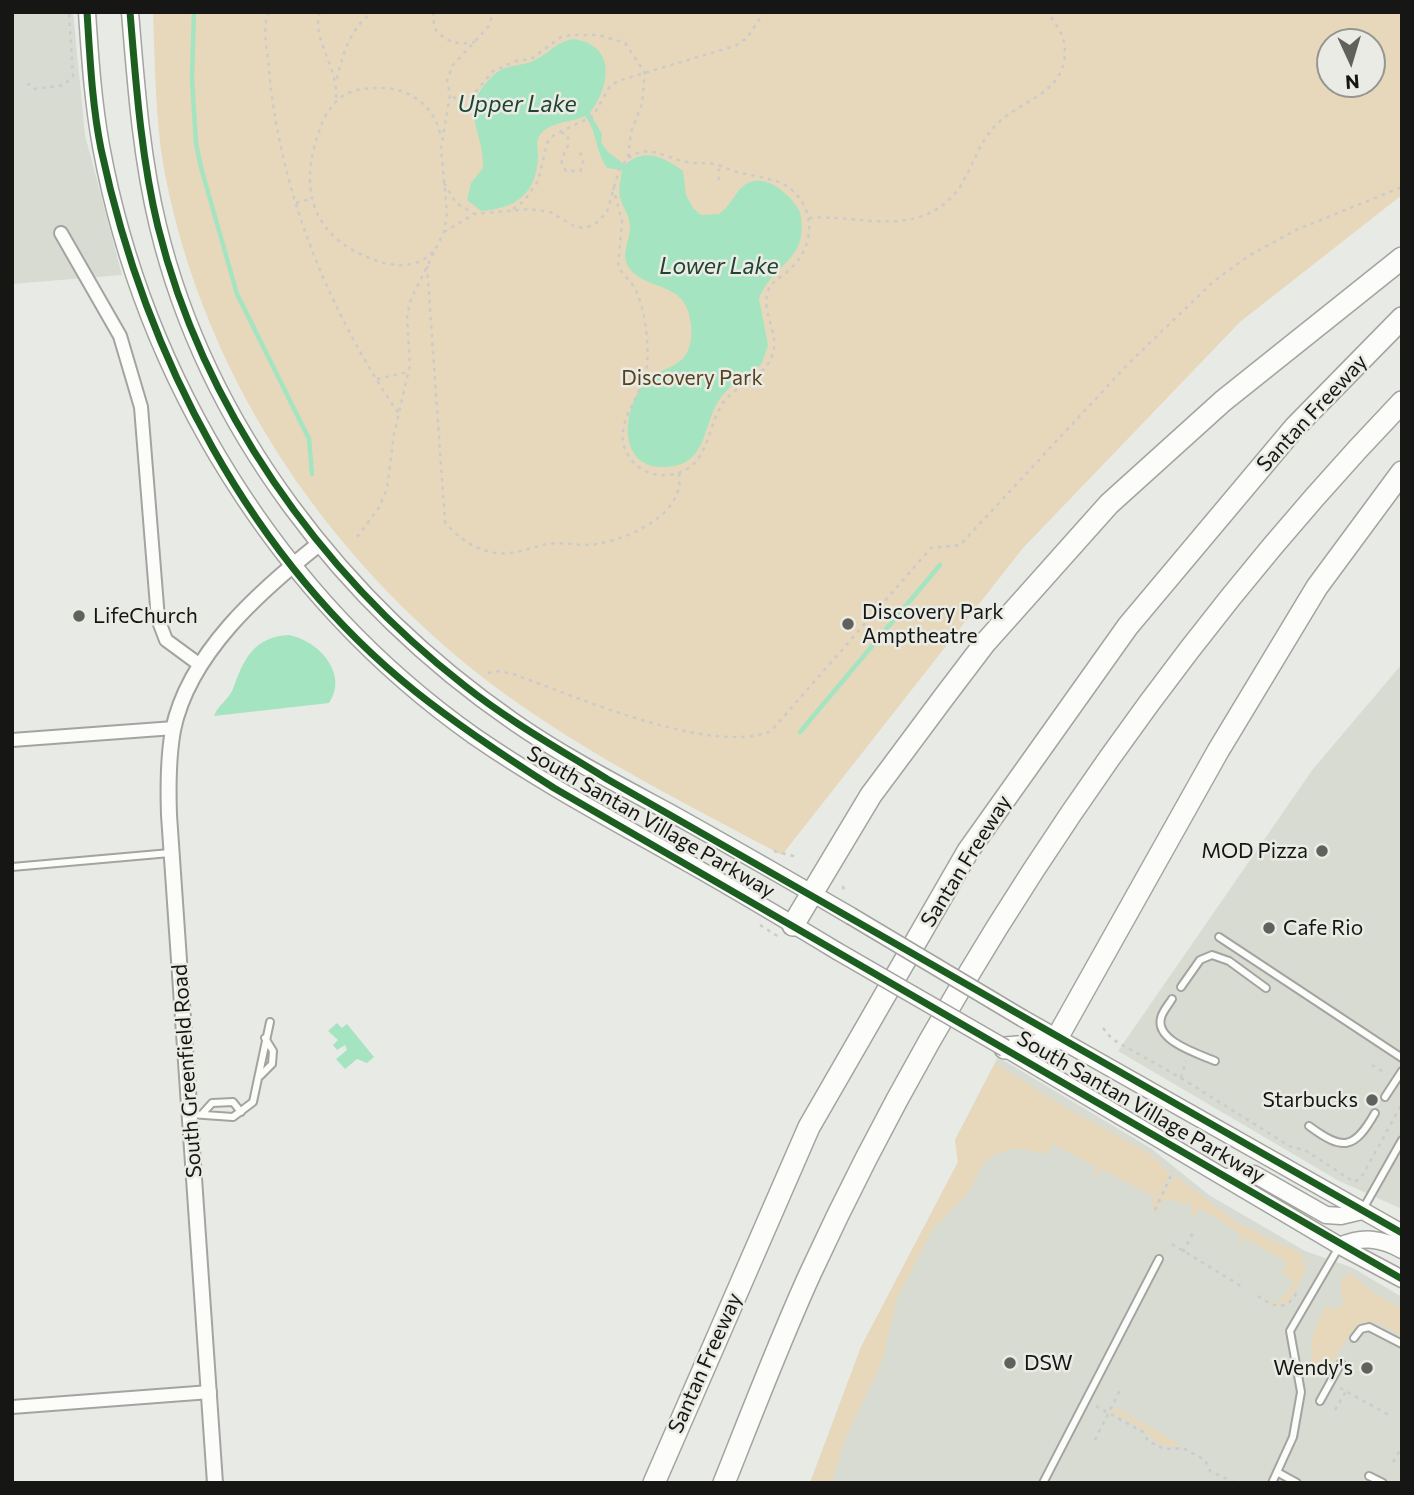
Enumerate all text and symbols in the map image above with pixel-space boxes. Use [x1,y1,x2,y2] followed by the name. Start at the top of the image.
[1316,28,1386,98] north arrow
[1344,70,1360,94] text: N
[457,90,577,118] water label: Upper Lake
[659,252,779,280] water label: Lower Lake
[1251,349,1373,477] street label: Santan Freeway
[621,365,763,391] park label: Discovery Park
[862,599,1004,649] place label: Discovery Park Amptheatre
[93,603,198,629] place label: LifeChurch
[71,608,87,624] marker: LifeChurch
[840,616,856,632] marker: Discovery Park Amptheatre
[523,741,779,903] street label: South Santan Village Parkway
[915,790,1017,932] street label: Santan Freeway
[1201,838,1308,864] place label: MOD Pizza
[1314,843,1330,859] marker: MOD Pizza
[1283,915,1363,941] place label: Cafe Rio
[1261,920,1277,936] marker: Cafe Rio
[167,963,207,1179] street label: South Greenfield Road
[1013,1026,1269,1188] street label: South Santan Village Parkway
[1262,1087,1358,1113] place label: Starbucks
[1364,1092,1380,1108] marker: Starbucks
[663,1289,747,1437] street label: Santan Freeway
[1024,1350,1073,1376] place label: DSW
[1002,1355,1018,1371] marker: DSW
[1273,1355,1353,1381] place label: Wendy's
[1359,1360,1375,1376] marker: Wendy's

